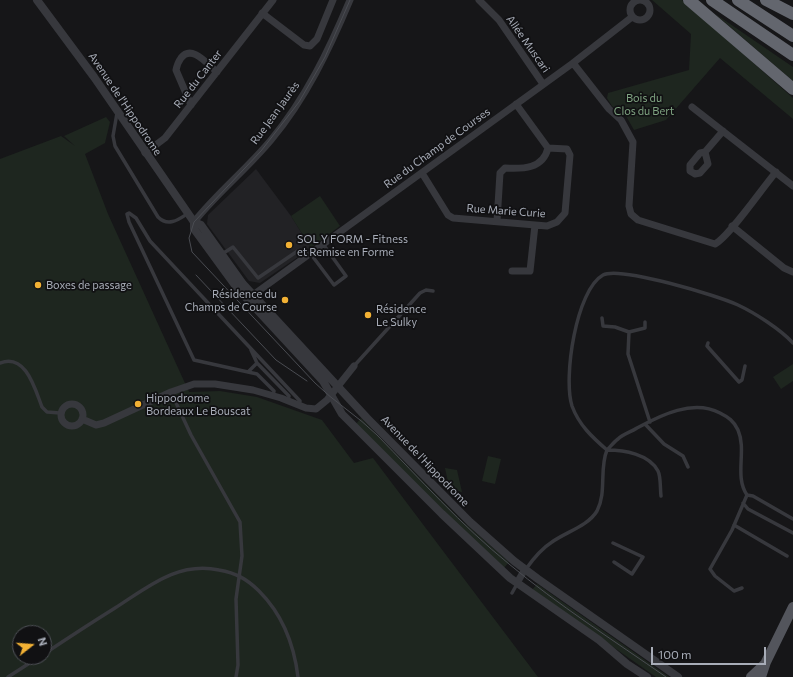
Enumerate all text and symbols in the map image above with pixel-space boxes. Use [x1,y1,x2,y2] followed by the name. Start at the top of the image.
[503,13,553,75] street label: Allée Muscari
[171,47,225,111] street label: Rue du Canter
[86,50,164,158] street label: Avenue de l'Hippodrome
[248,79,302,147] street label: Rue Jean Jaurès
[614,91,674,117] park label: Bois du Clos du Bert
[381,105,493,191] street label: Rue du Champ de Courses
[466,202,546,220] street label: Rue Marie Curie
[297,232,408,258] place label: SOL Y FORM - Fitness et Remise en Forme
[284,240,294,250] marker: SOL Y FORM - Fitness et Remise en Forme
[46,278,132,292] place label: Boxes de passage
[33,280,43,290] marker: Boxes de passage
[185,287,277,313] place label: Résidence du Champs de Course
[280,295,290,305] marker: Résidence du Champs de Course
[376,302,426,328] place label: Résidence Le Sulky
[363,310,373,320] marker: Résidence Le Sulky
[146,391,251,417] place label: Hippodrome Bordeaux Le Bouscat
[133,399,143,409] marker: Hippodrome Bordeaux Le Bouscat
[378,413,472,509] street label: Avenue de l'Hippodrome
[12,625,52,665] north arrow
[36,636,50,647] text: N
[653,639,768,665] scale bar
[658,647,692,661] text: 100 m

